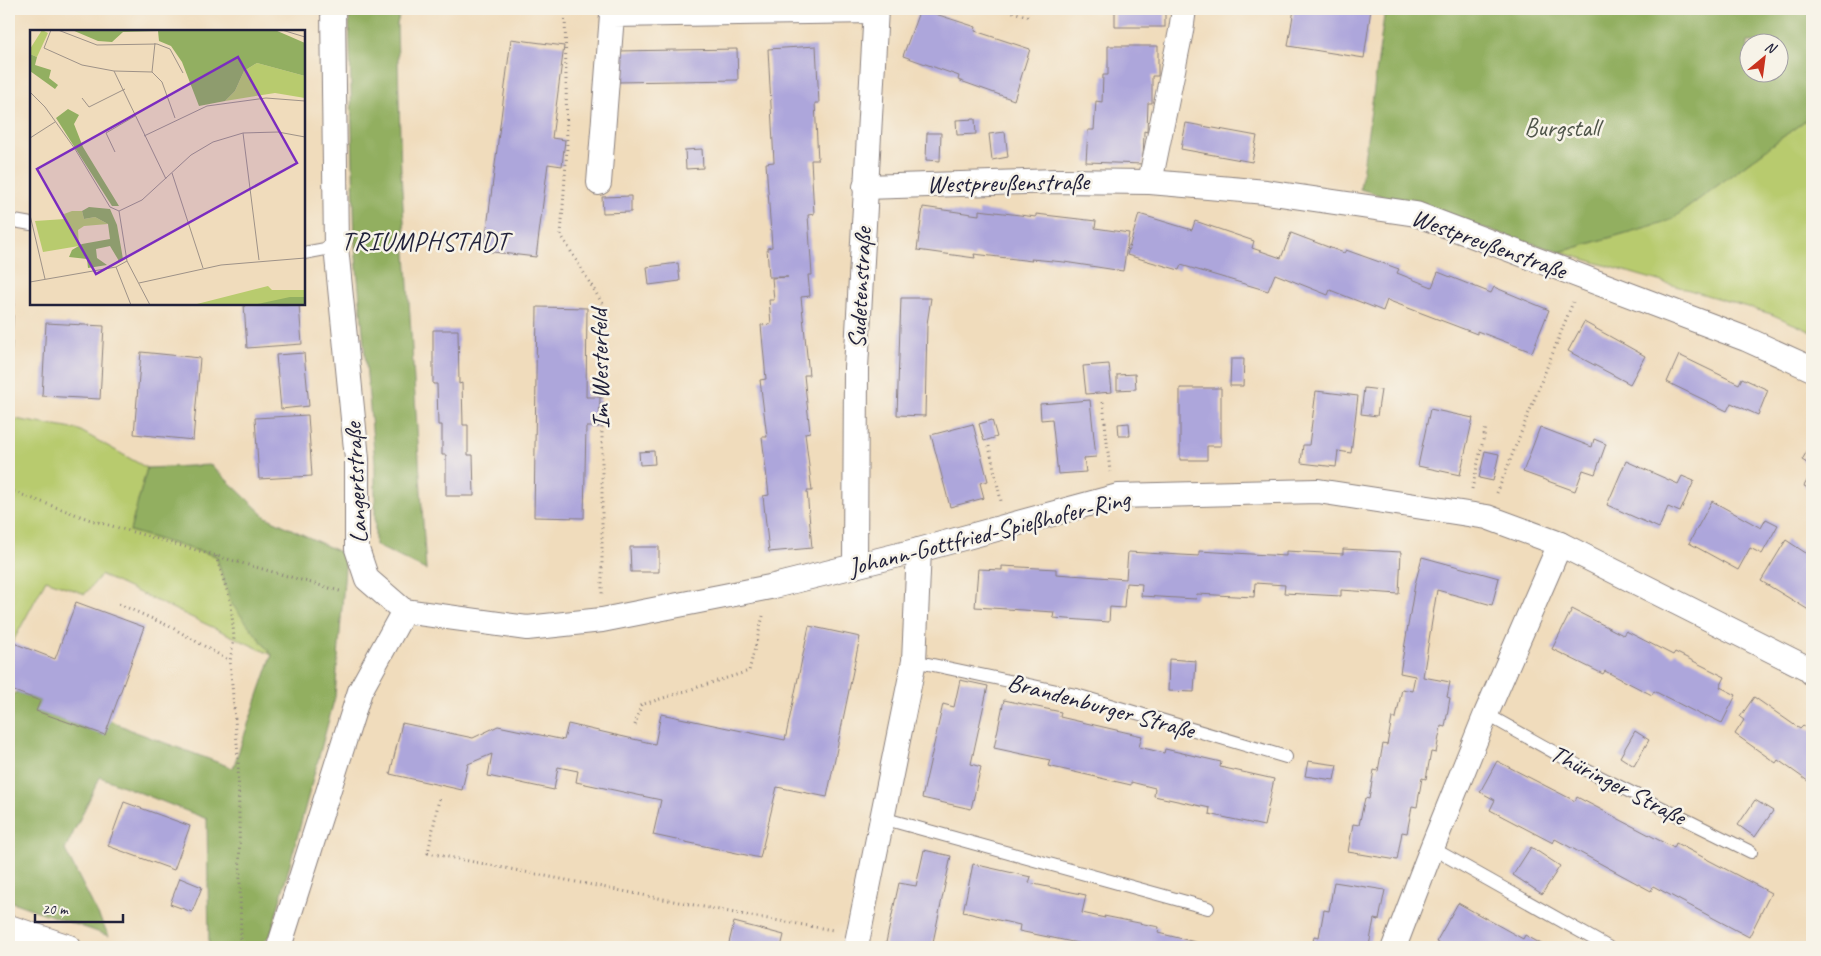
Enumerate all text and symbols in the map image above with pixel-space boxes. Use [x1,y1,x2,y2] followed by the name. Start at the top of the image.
[30,30,305,305] inset map
[1738,32,1788,82] north arrow
[1762,38,1780,58] text: N
[1524,112,1604,144] park label: Burgstall
[927,166,1091,200] street label: Westpreußenstraße
[1407,201,1572,287] street label: Westpreußenstraße
[341,225,513,258] district label: TRIUMPHSTADT
[841,225,879,349] street label: Sudetenstraße
[583,305,617,429] street label: Im Westerfeld
[337,420,375,544] street label: Langertstraße
[844,482,1135,584] street label: Johann-Gottfried-Spießhofer-Ring
[1004,666,1200,747] street label: Brandenburger Straße
[1545,737,1693,834] street label: Thüringer Straße
[35,891,122,923] scale bar
[42,900,69,919] text: 20 m

